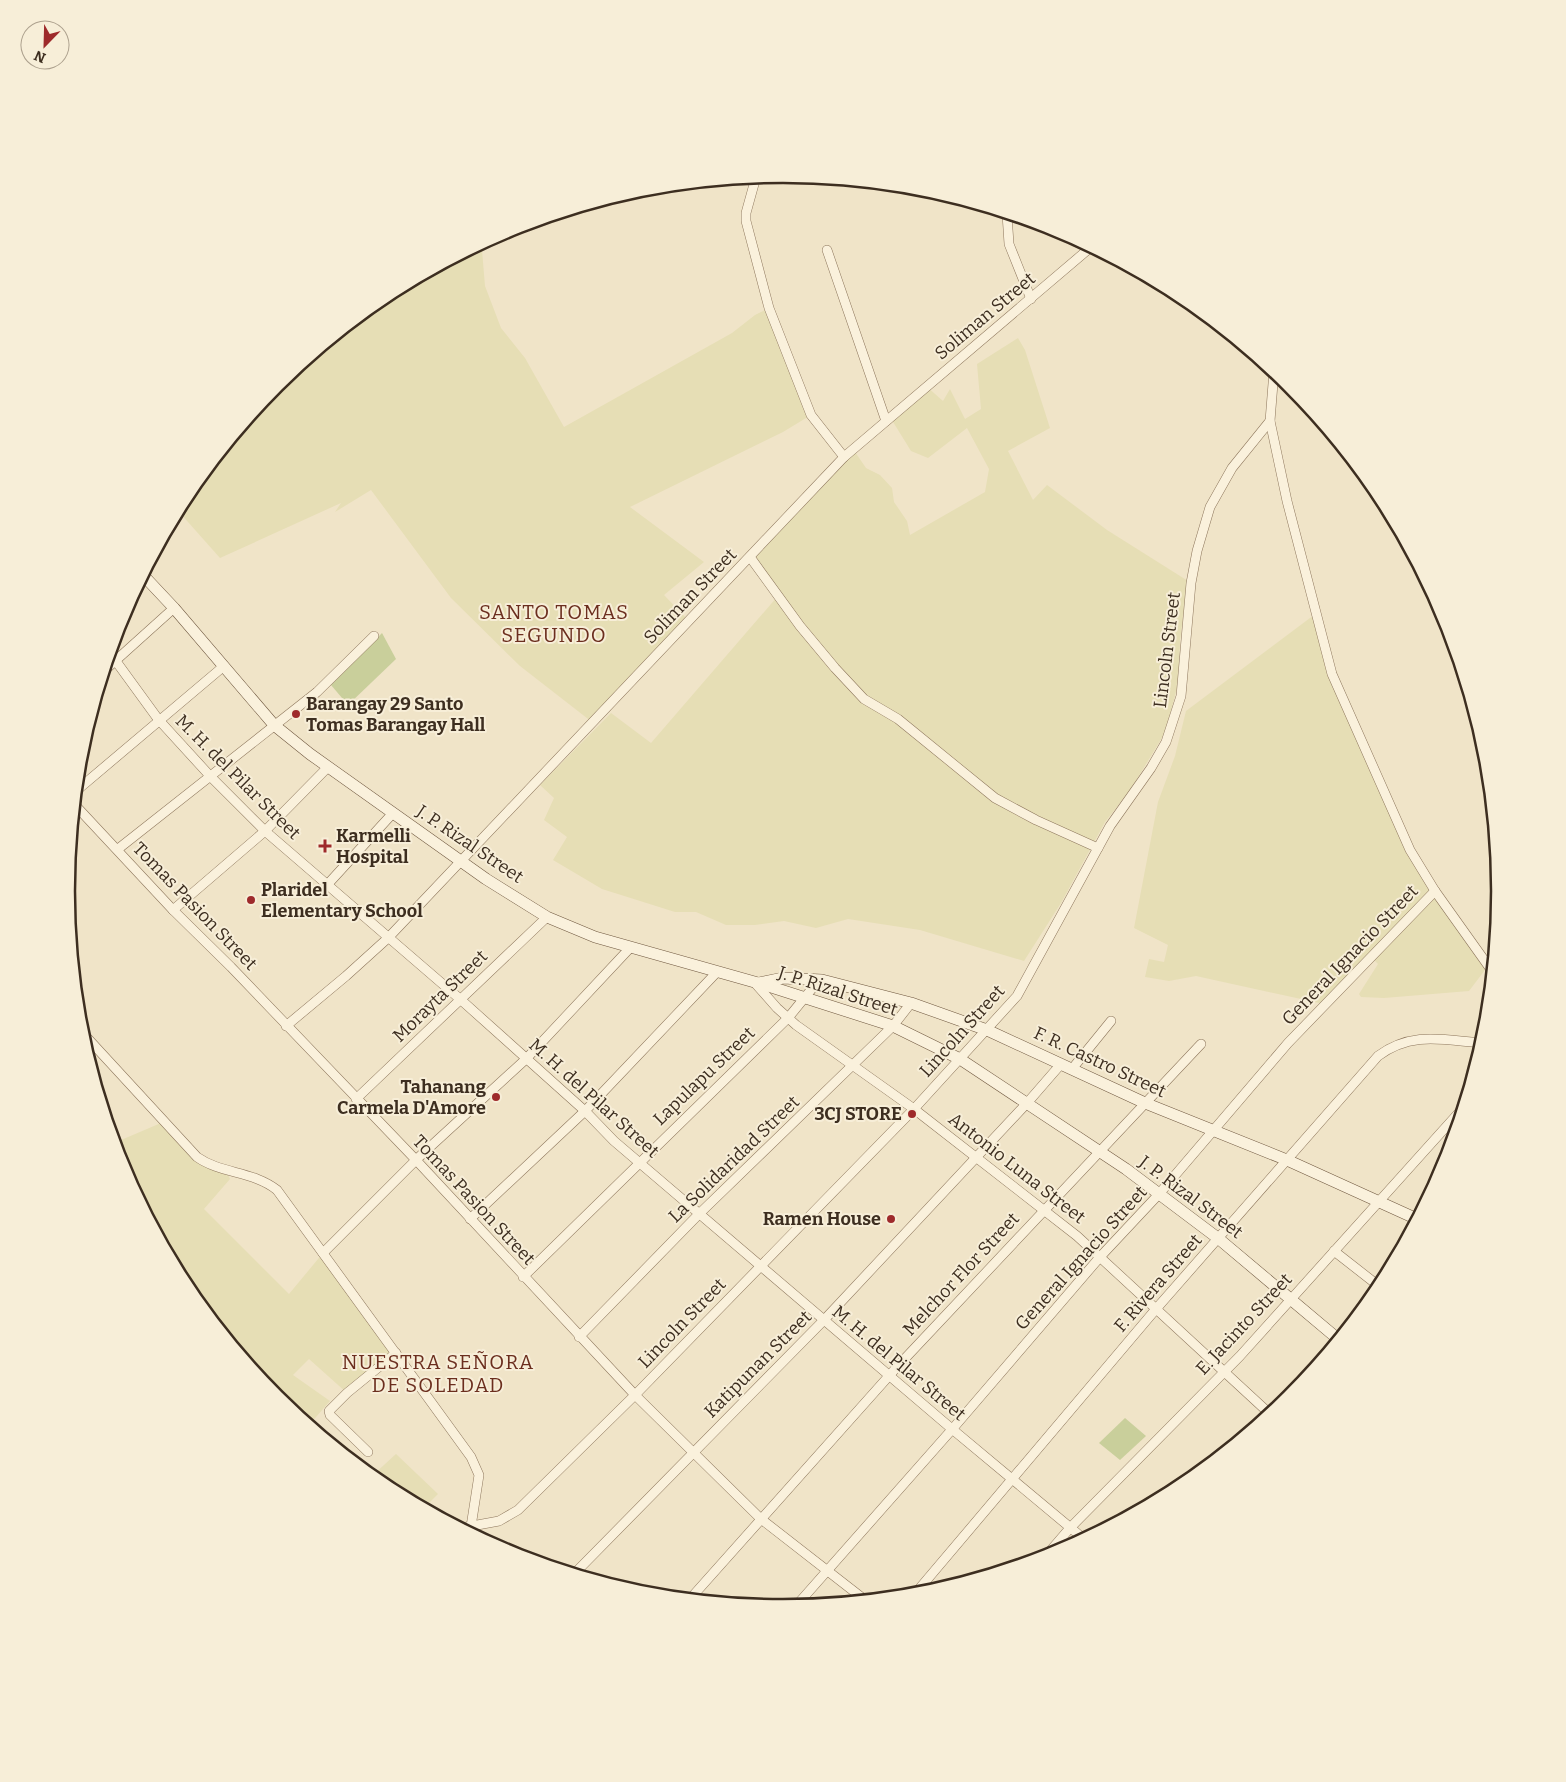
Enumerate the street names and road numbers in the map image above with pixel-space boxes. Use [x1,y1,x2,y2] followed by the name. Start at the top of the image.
[930,267,1040,364] street label: Soliman Street
[639,543,741,648] street label: Soliman Street
[1149,590,1185,709] street label: Lincoln Street
[171,710,305,844] street label: M. H. del Pilar Street
[412,800,528,888] street label: J. P. Rizal Street
[128,837,262,975] street label: Tomas Pasion Street
[1277,880,1423,1030] street label: General Ignacio Street
[388,945,492,1047] street label: Morayta Street
[775,961,901,1021] street label: J. P. Rizal Street
[915,980,1010,1082] street label: Lincoln Street
[649,1022,760,1130] street label: Lapulapu Street
[1030,1022,1170,1102] street label: F. R. Castro Street
[524,1034,664,1163] street label: M. H. del Pilar Street
[664,1091,804,1227] street label: La Solidaridad Street
[944,1108,1090,1229] street label: Antonio Luna Street
[408,1131,540,1270] street label: Tomas Pasion Street
[1134,1150,1248,1243] street label: J. P. Rizal Street
[1010,1181,1152,1335] street label: General Ignacio Street
[898,1207,1024,1340] street label: Melchor Flor Street
[1109,1229,1207,1337] street label: F. Rivera Street
[1191,1268,1297,1379] street label: E. Jacinto Street
[634,1273,731,1373] street label: Lincoln Street
[828,1301,971,1426] street label: M. H. del Pilar Street
[700,1305,817,1422] street label: Katipunan Street

